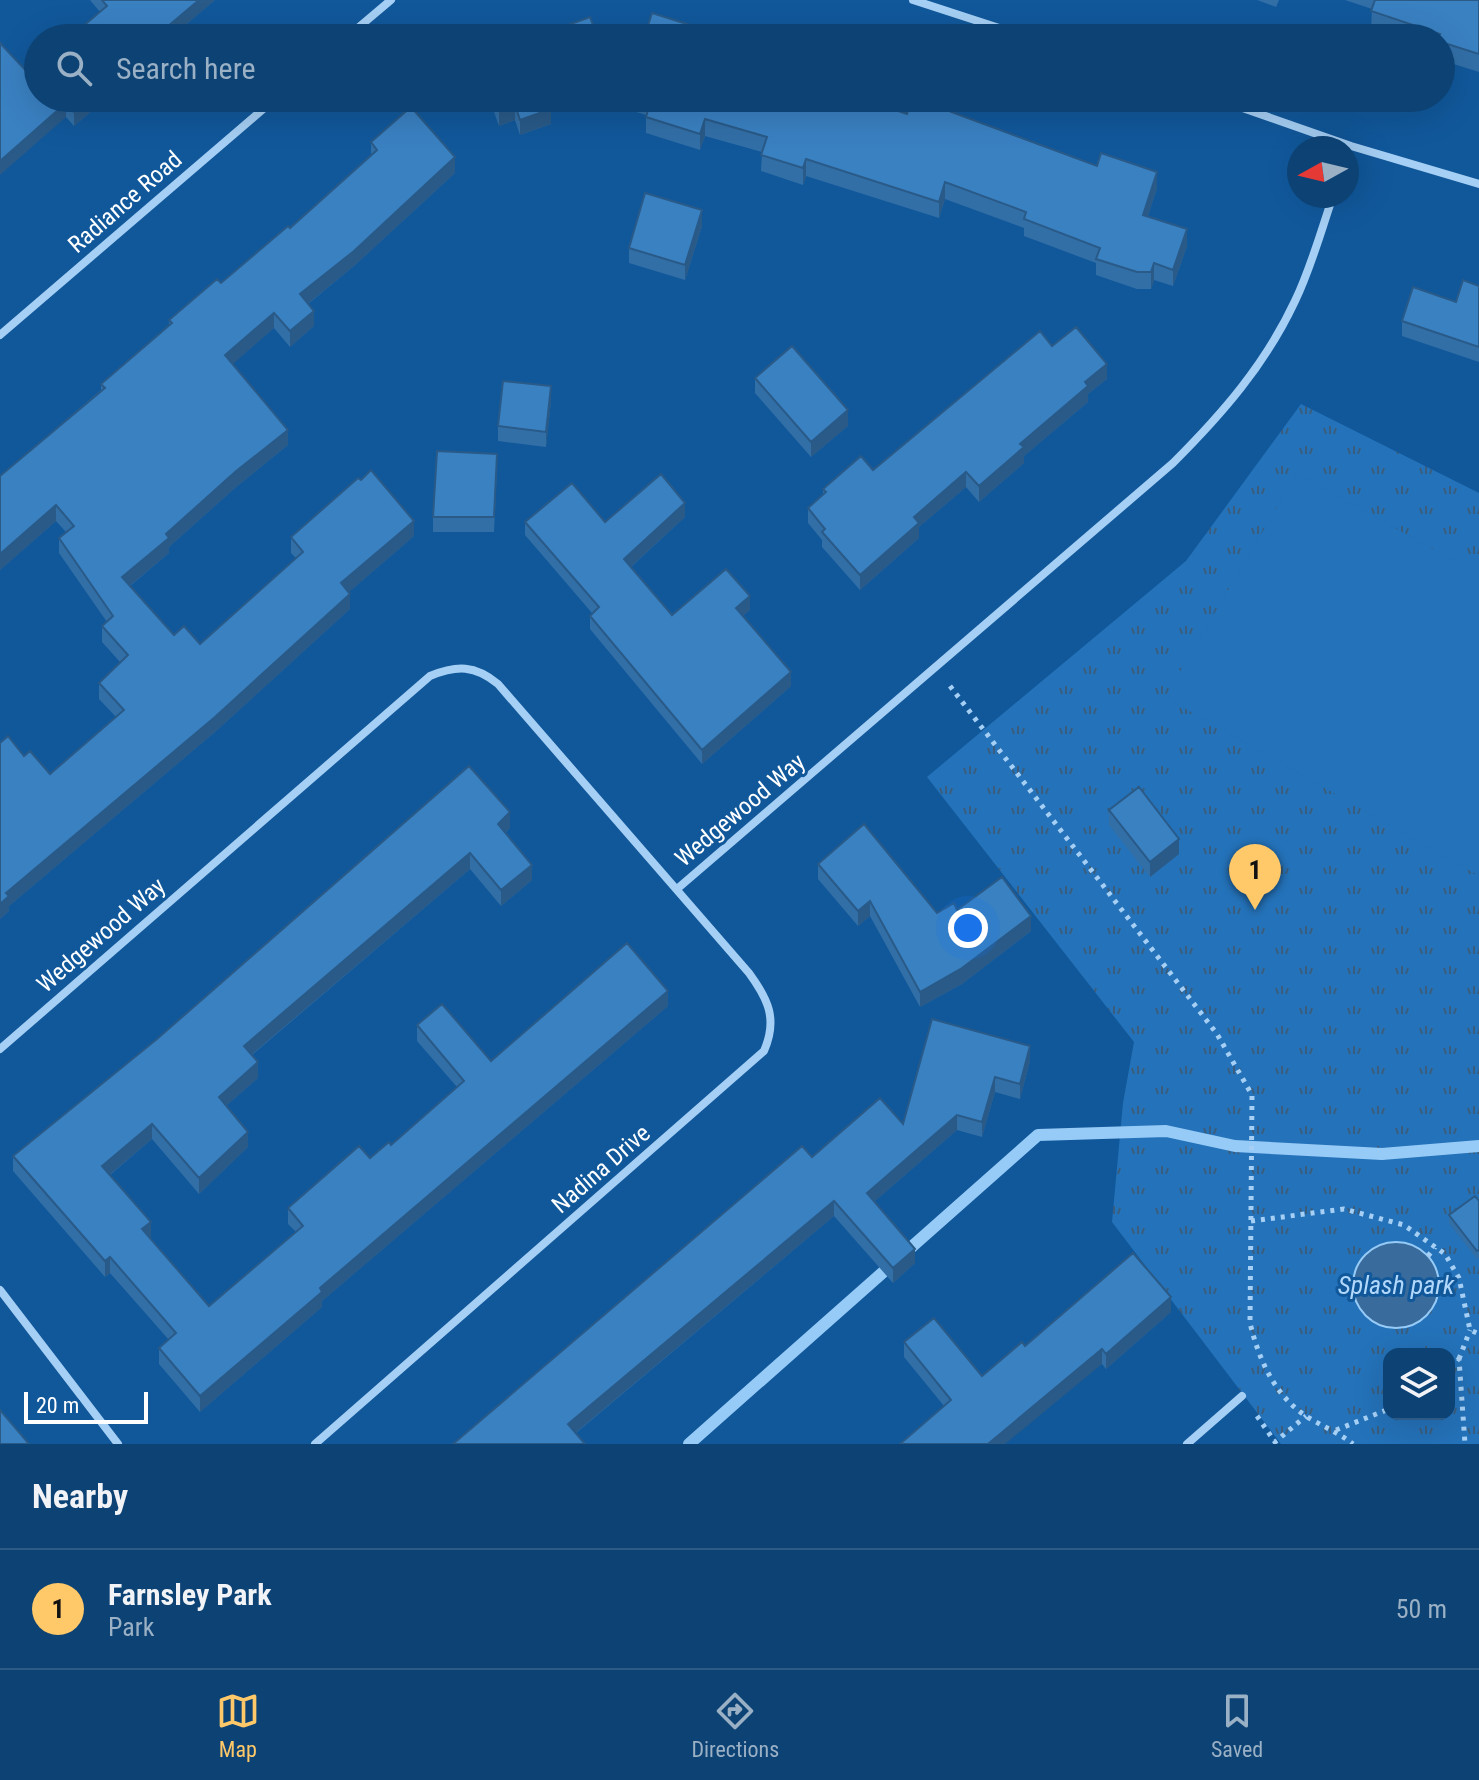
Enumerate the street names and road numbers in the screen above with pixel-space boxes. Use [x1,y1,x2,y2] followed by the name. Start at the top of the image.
[63,145,187,259] street label: Radiance Road
[670,748,810,872] street label: Wedgewood Way
[31,872,171,998] street label: Wedgewood Way
[546,1119,656,1219] street label: Nadina Drive

